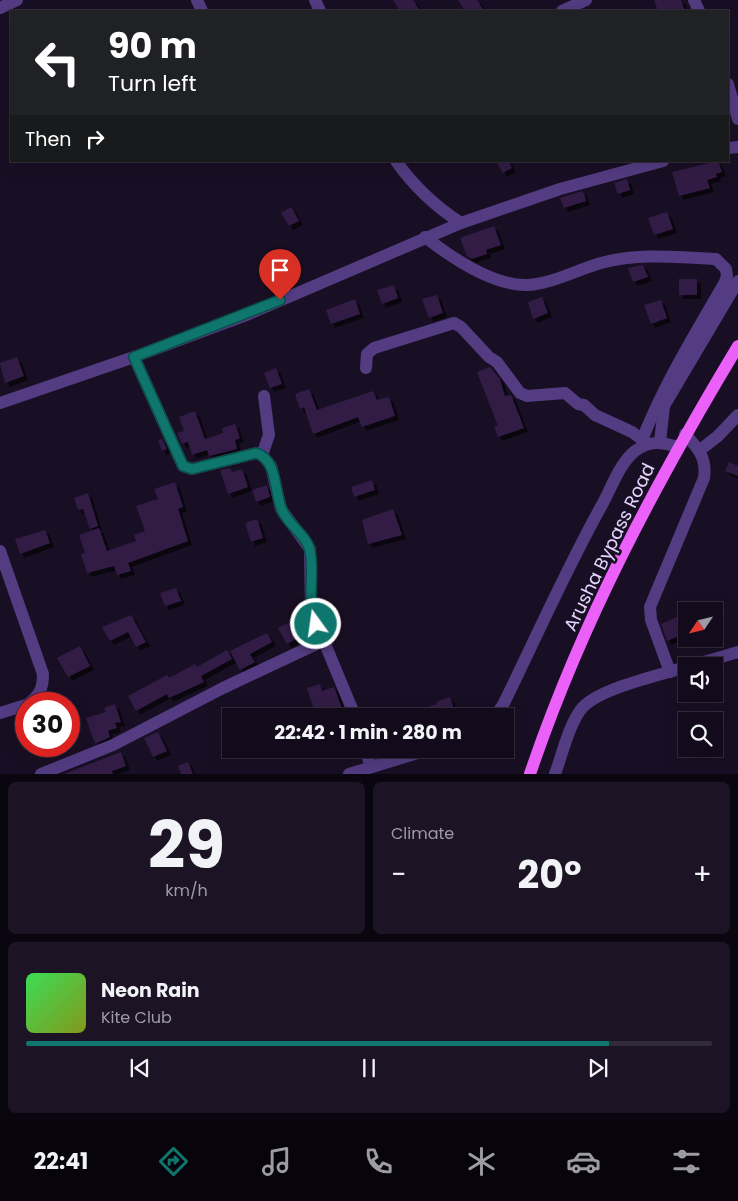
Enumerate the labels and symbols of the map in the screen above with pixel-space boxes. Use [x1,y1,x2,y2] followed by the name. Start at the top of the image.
[259,249,301,300] pin
[557,459,661,635] street label: Arusha Bypass Road
[289,597,341,649] position arrow
[678,602,722,648] north arrow
[15,692,80,757] speed limit sign: 30

